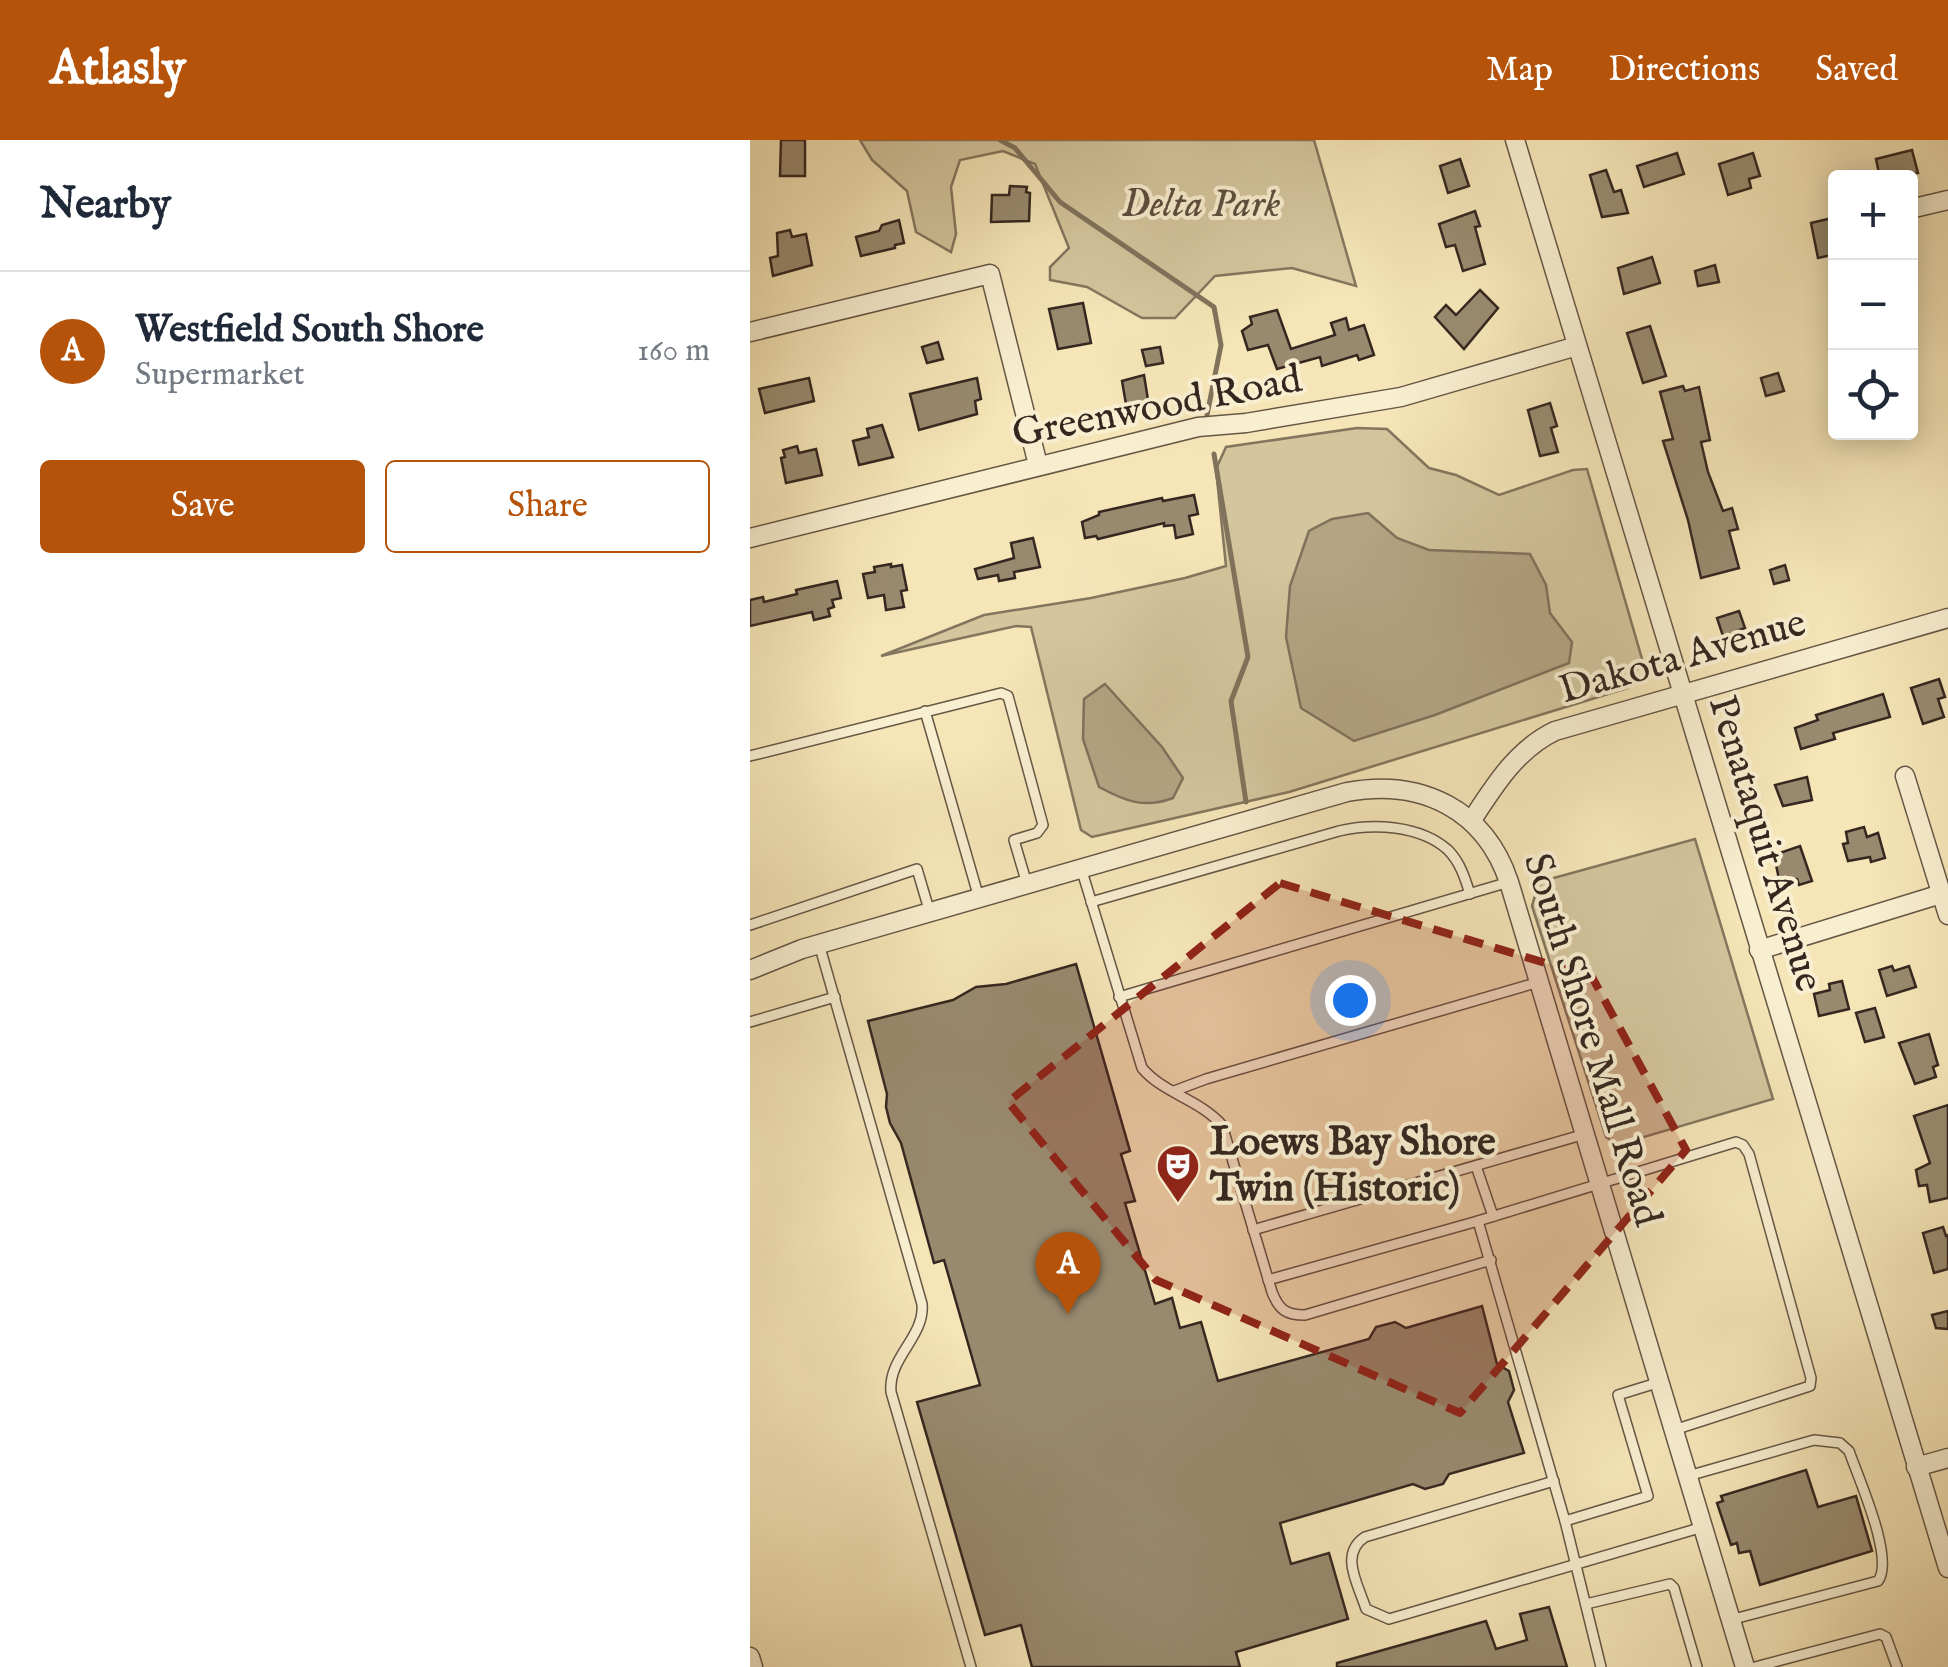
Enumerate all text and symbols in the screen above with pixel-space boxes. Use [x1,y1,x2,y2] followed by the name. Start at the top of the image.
[50,40,186,100] text: Atlasly
[1486,48,1553,93] text: Map
[1608,48,1760,93] text: Directions
[1815,48,1898,93] text: Saved
[1828,170,1918,440] map controls
[1828,170,1918,260] button: +
[40,179,171,232] text: Nearby
[1121,180,1281,231] park label: Delta Park
[1828,260,1918,350] button: −
[135,307,484,355] text: Westfield South Shore
[62,331,83,372] text: A
[637,331,710,372] text: 160 m
[1828,350,1918,440] button: locate
[135,355,305,396] text: Supermarket
[1008,355,1307,461] street label: Greenwood Road
[40,460,365,553] button: Save
[385,460,710,553] button: Share
[1554,598,1812,718] street label: Dakota Avenue
[1695,690,1833,998] street label: Penataquit Avenue
[1510,847,1672,1233] street label: South Shore Mall Road
[1325,975,1376,1026] your location
[1209,1118,1496,1215] place label: Loews Bay Shore Twin (Historic)
[1155,1143,1201,1204] theatre icon: Loews Bay Shore Twin (Historic)
[1036,1232,1100,1314] pin: A

